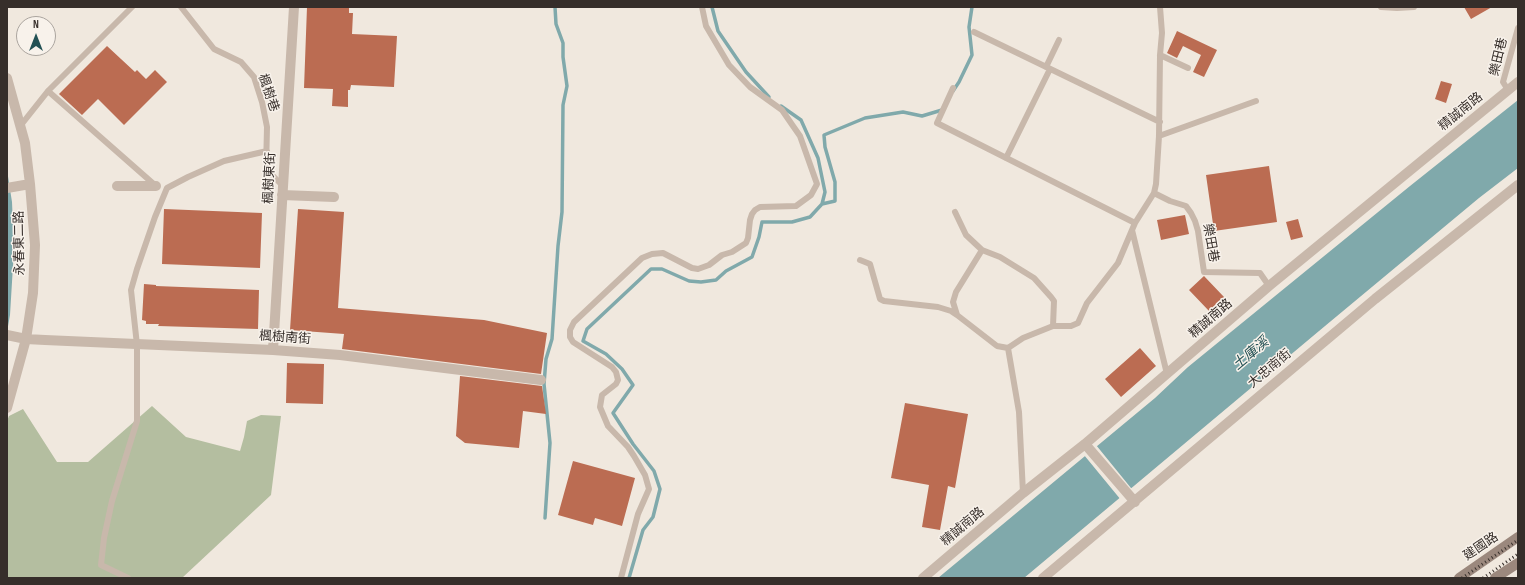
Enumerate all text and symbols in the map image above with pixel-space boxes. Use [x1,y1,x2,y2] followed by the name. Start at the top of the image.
[16,16,56,56] north arrow
[33,18,39,31] text: N
[1487,36,1511,78] street label: 樂田巷
[254,72,282,114] street label: 楓樹巷
[1436,90,1486,134] street label: 精誠南路
[261,152,279,204] street label: 楓樹東街
[12,210,28,276] street label: 永春東二路
[1199,222,1221,264] street label: 樂田巷
[1186,296,1236,342] street label: 精誠南路
[259,328,311,348] street label: 楓樹南街
[1230,334,1272,374] water label: 土庫溪
[1245,346,1295,392] street label: 大忠南街
[938,504,988,550] street label: 精誠南路
[1460,530,1502,564] street label: 建國路

